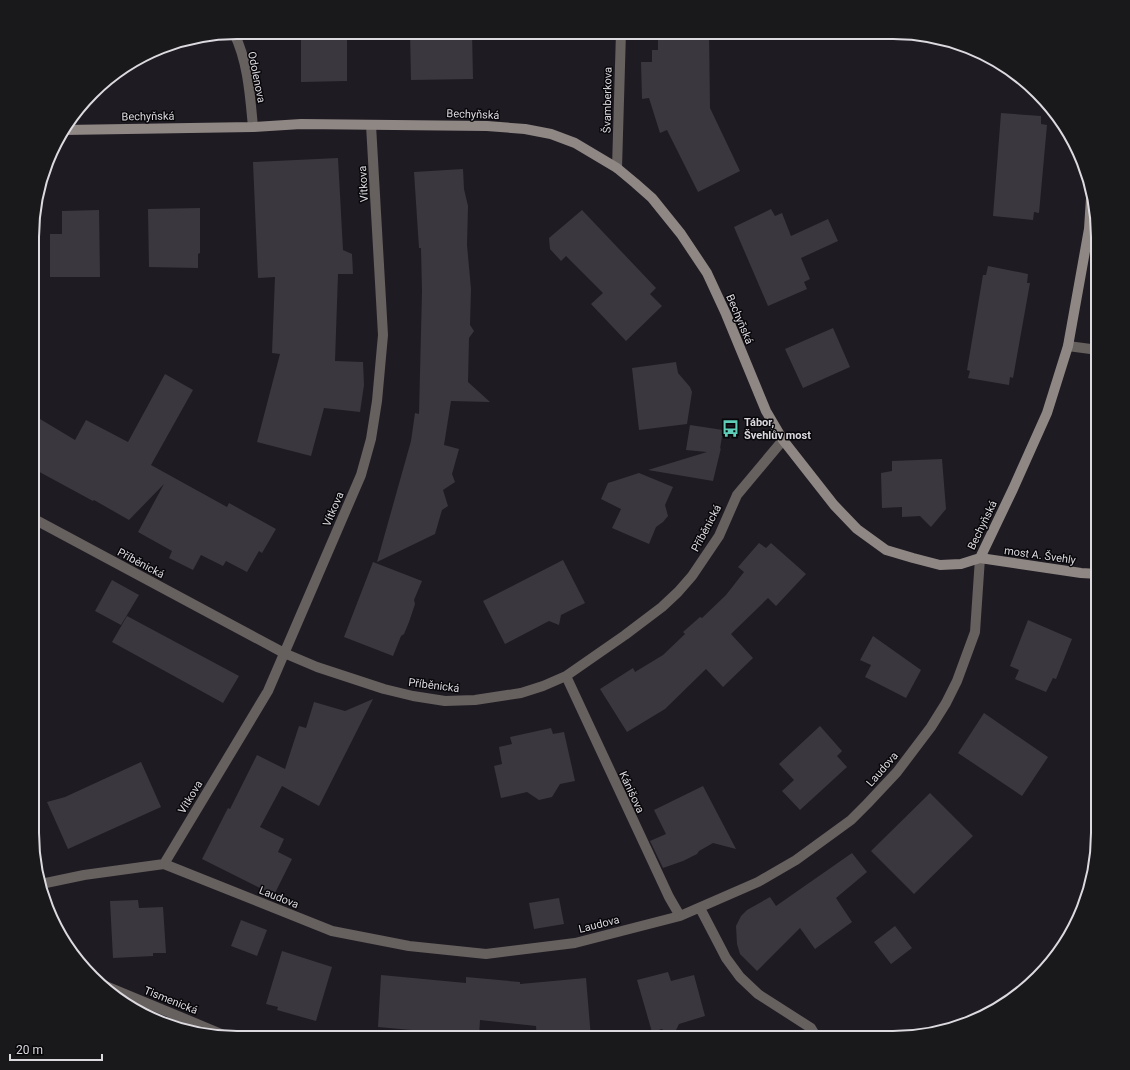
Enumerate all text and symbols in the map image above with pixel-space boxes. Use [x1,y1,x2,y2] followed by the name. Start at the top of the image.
[245,50,268,104] street label: Odolenova
[600,67,615,133] street label: Švamberkova
[446,107,500,122] street label: Bechyňská
[121,110,175,123] street label: Bechyňská
[356,165,371,202] street label: Vítkova
[723,292,756,346] street label: Bechyňská
[744,416,811,442] place label: Tábor, Švehlův most
[721,418,741,438] bus stop icon: Tábor, Švehlův most
[320,490,347,528] street label: Vítkova
[965,499,1000,552] street label: Bechyňská
[689,502,724,554] street label: Příběnická
[1003,544,1077,567] street label: most A. Švehly
[115,546,167,581] street label: Příběnická
[408,676,460,695] street label: Příběnická
[864,749,901,789] street label: Laudova
[616,769,647,815] street label: Kánišova
[176,778,205,816] street label: Vítkova
[257,884,301,911] street label: Laudova
[577,913,621,936] street label: Laudova
[142,984,199,1017] street label: Tismenická
[10,1036,102,1062] scale bar
[16,1043,43,1057] text: 20 m

